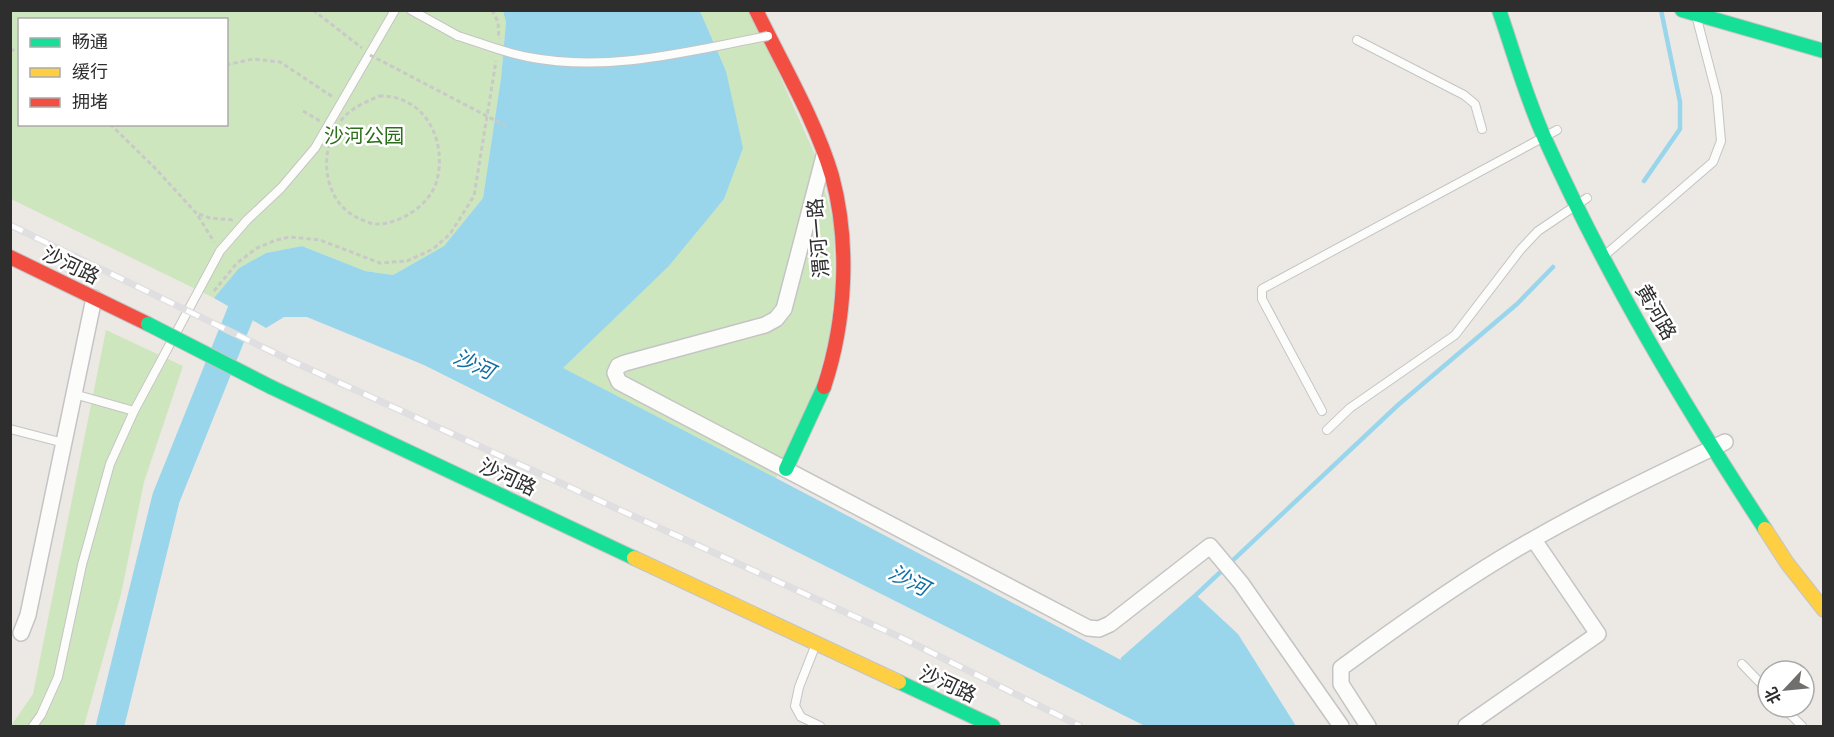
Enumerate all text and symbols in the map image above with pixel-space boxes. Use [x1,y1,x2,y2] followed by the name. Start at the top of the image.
[18,18,228,126] legend
[72,30,108,53] text: 畅通
[72,60,108,83] text: 缓行
[72,90,108,113] text: 拥堵
[324,123,404,149] park label: 沙河公园
[802,197,834,279] street label: 渭河一路
[38,240,104,290] street label: 沙河路
[1630,280,1682,344] street label: 黄河路
[449,343,502,387] water label: 沙河
[475,453,541,501] street label: 沙河路
[884,558,937,603] water label: 沙河
[1756,659,1816,719] north arrow
[915,660,981,708] street label: 沙河路
[1760,684,1785,707] text: 北

